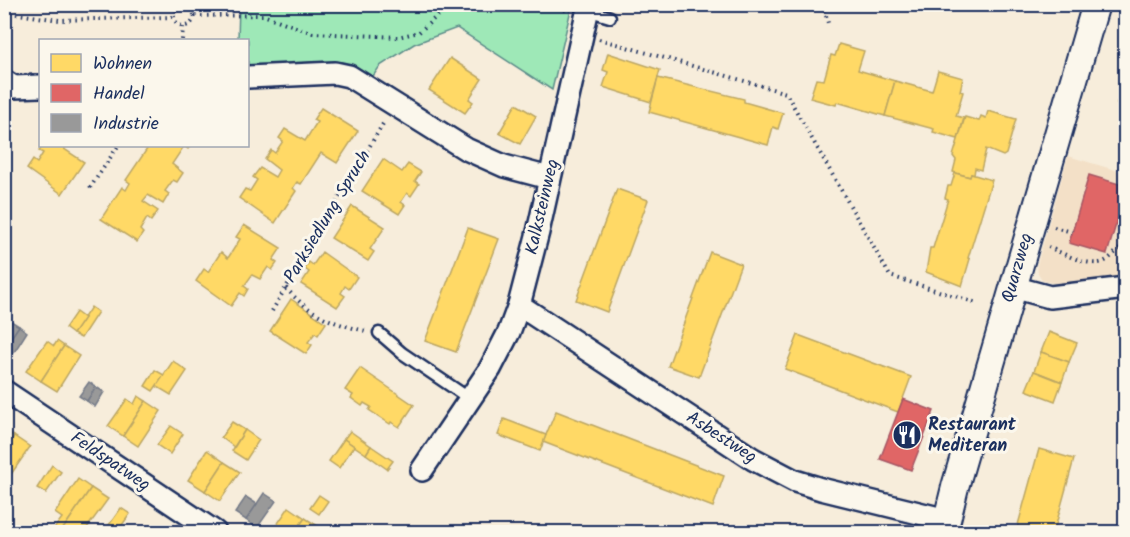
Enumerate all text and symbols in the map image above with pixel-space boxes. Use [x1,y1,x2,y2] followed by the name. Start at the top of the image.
[39,39,249,147] legend
[93,50,152,79] text: Wohnen
[93,80,145,109] text: Handel
[93,110,159,139] text: Industrie
[277,145,379,289] street label: Parksiedlung Spruch
[518,156,568,258] street label: Kalksteinweg
[994,230,1042,306] street label: Quarzweg
[680,404,762,472] street label: Asbestweg
[928,411,1017,461] place label: Restaurant Mediteran
[891,419,923,451] restaurant icon: Restaurant Mediteran
[64,424,156,500] street label: Feldspatweg

